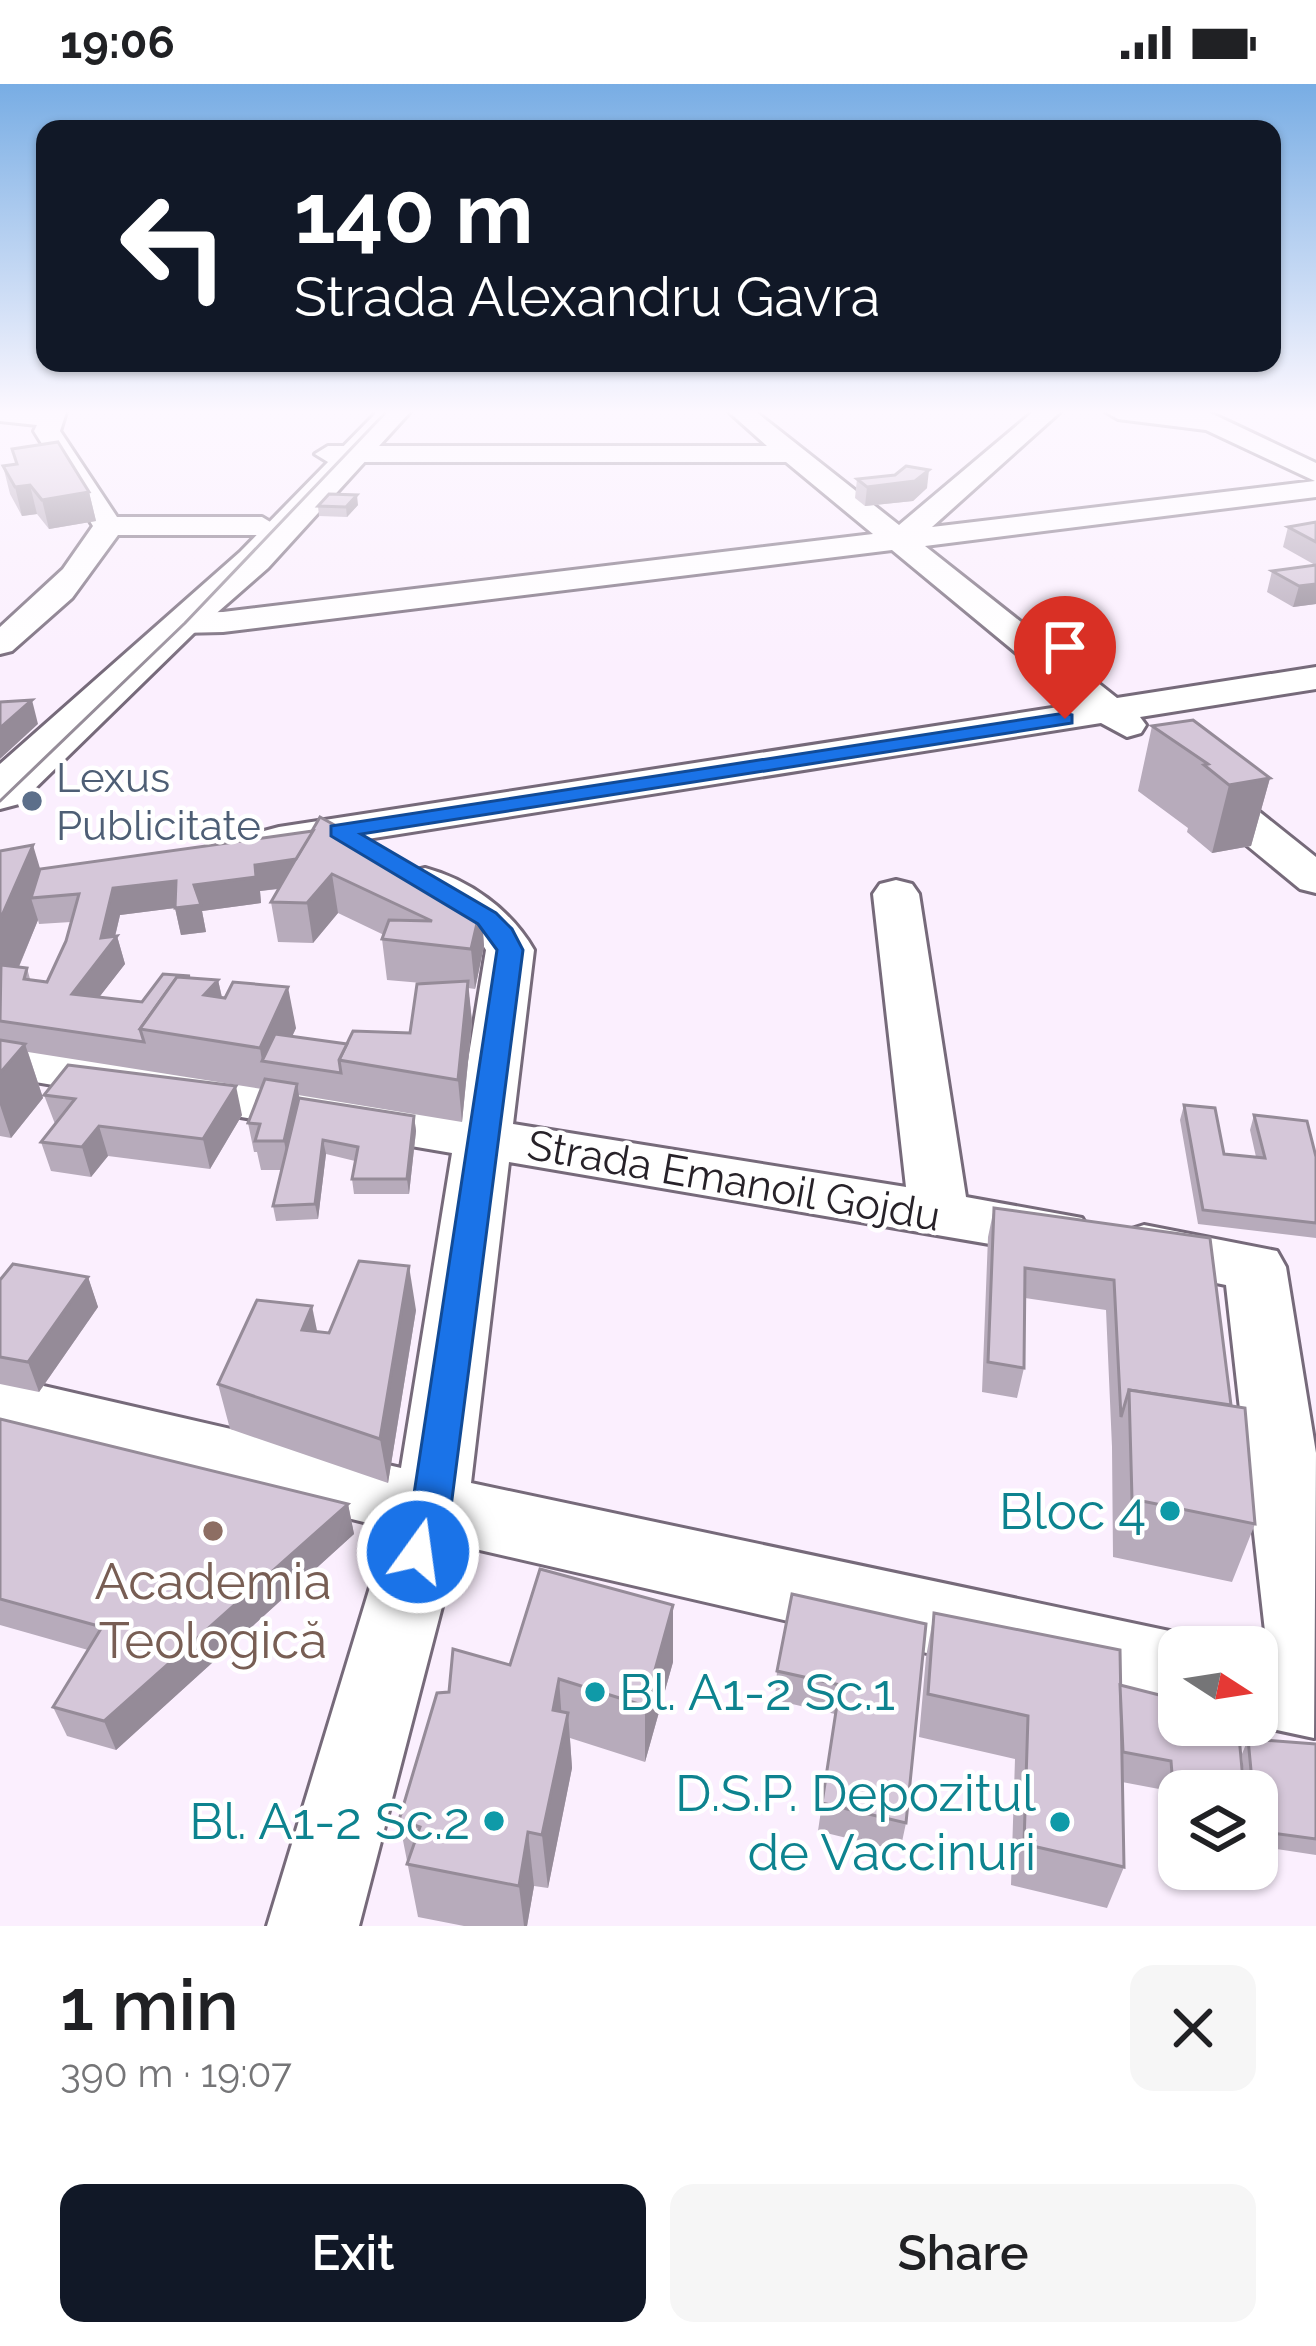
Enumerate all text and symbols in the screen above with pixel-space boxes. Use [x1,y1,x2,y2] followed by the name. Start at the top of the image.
[60,16,175,69] text: 19:06
[294,164,533,263] text: 140 m
[96,168,252,324] icon: left
[294,265,880,329] text: Strada Alexandru Gavra
[1014,596,1116,719] pin
[1032,614,1098,680] icon: arrive
[56,753,261,850] place label: Lexus Publicitate
[19,788,45,814] marker: Lexus Publicitate
[524,1120,944,1241] street label: Strada Emanoil Gojdu
[999,1481,1146,1541] place label: Bloc 4
[355,1489,481,1615] position arrow
[1157,1498,1183,1524] marker: Bloc 4
[200,1518,226,1544] marker: Academia Teologică
[95,1551,331,1670] place label: Academia Teologică
[1158,1626,1278,1746] north arrow
[1158,1626,1278,1890] map controls
[619,1662,895,1722] place label: Bl. A1-2 Sc.1
[582,1679,608,1705] marker: Bl. A1-2 Sc.1
[675,1763,1036,1882] place label: D.S.P. Depozitul de Vaccinuri
[1158,1770,1278,1890] button: layers
[189,1791,470,1851] place label: Bl. A1-2 Sc.2
[481,1808,507,1834] marker: Bl. A1-2 Sc.2
[1047,1809,1073,1835] marker: D.S.P. Depozitul de Vaccinuri
[60,1962,239,2047] text: 1 min
[1130,1965,1256,2091] button: close
[60,2050,292,2096] text: 390 m · 19:07
[60,2184,646,2322] button: Exit
[670,2184,1256,2322] button: Share

